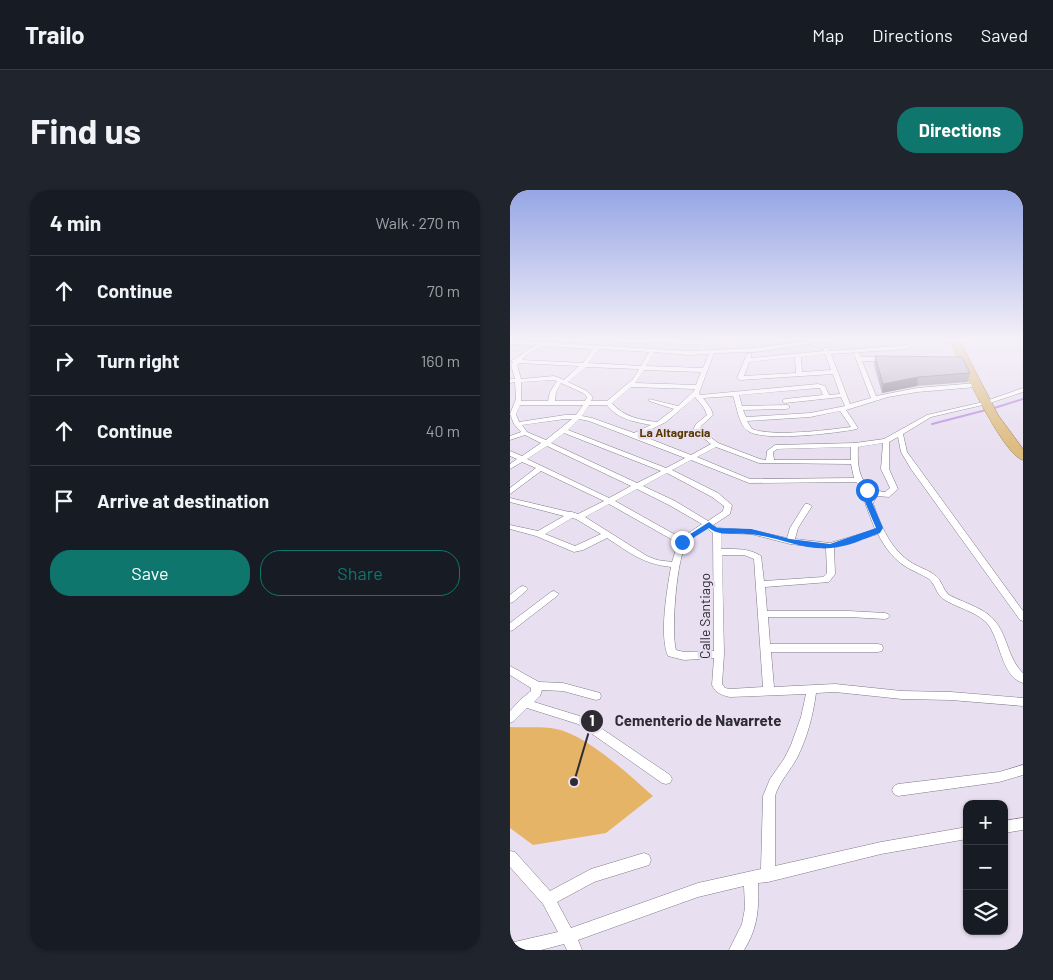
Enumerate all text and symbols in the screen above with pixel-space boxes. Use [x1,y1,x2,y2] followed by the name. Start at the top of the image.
[25,20,85,49] text: Trailo
[812,24,844,46] text: Map
[872,24,953,46] text: Directions
[981,24,1028,46] text: Saved
[897,107,1023,153] button: Directions
[30,109,141,151] text: Find us
[50,210,101,235] text: 4 min
[375,213,460,232] text: Walk · 270 m
[50,277,78,305] icon: ahead
[97,279,173,302] text: Continue
[427,281,460,300] text: 70 m
[50,347,78,375] icon: right
[97,349,179,372] text: Turn right
[421,351,460,370] text: 160 m
[50,417,78,445] icon: ahead
[97,419,173,442] text: Continue
[426,421,460,440] text: 40 m
[640,425,710,439] district label: La Altagracia
[856,479,879,502] route start
[50,487,78,515] icon: arrive
[97,489,269,512] text: Arrive at destination
[671,531,694,554] route end
[50,550,250,596] button: Save
[260,550,460,596] button: Share
[696,573,713,659] street label: Calle Santiago
[580,706,791,736] callout: Cementerio de Navarrete
[589,711,595,729] text: 1
[615,711,781,729] text: Cementerio de Navarrete
[963,800,1008,935] map controls
[963,800,1008,845] button: +
[963,845,1008,890] button: −
[963,890,1008,935] button: layers

